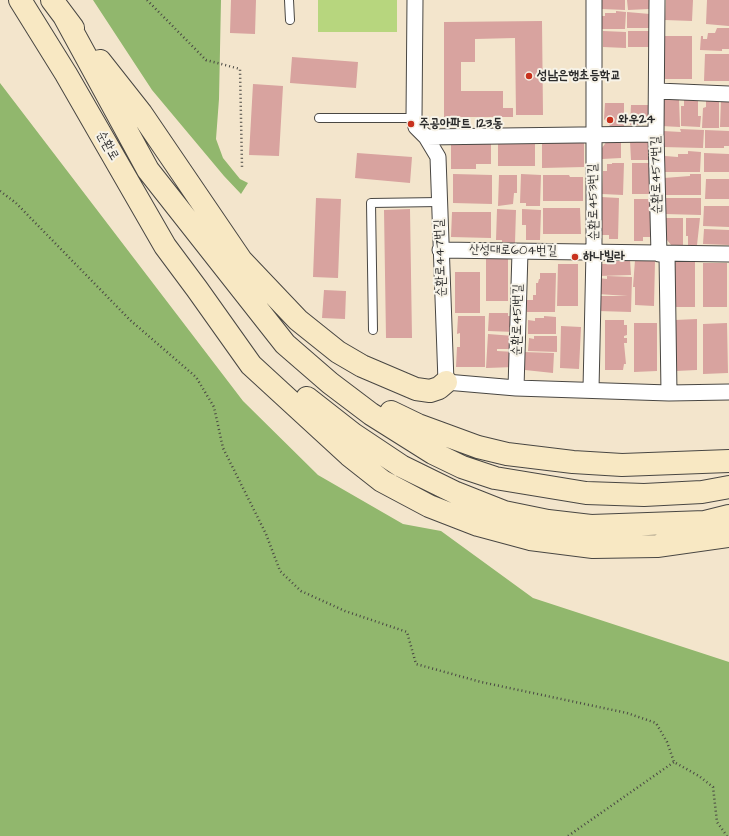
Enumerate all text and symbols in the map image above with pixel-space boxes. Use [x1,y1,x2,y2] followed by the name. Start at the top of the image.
[537,68,621,84] place label: 성남은행초등학교
[524,71,534,81] marker: 성남은행초등학교
[618,112,655,128] place label: 와우24
[605,115,615,125] marker: 와우24
[419,116,503,132] place label: 주공아파트 123동
[406,119,416,129] marker: 주공아파트 123동
[92,129,122,163] street label: 순환로
[649,136,665,214] street label: 순환로457번길
[586,163,602,241] street label: 순환로453번길
[432,219,450,297] street label: 순환로447번길
[469,242,557,260] street label: 산성대로604번길
[583,249,625,265] place label: 하나빌라
[570,252,580,262] marker: 하나빌라
[510,284,526,356] street label: 순환로451번길

